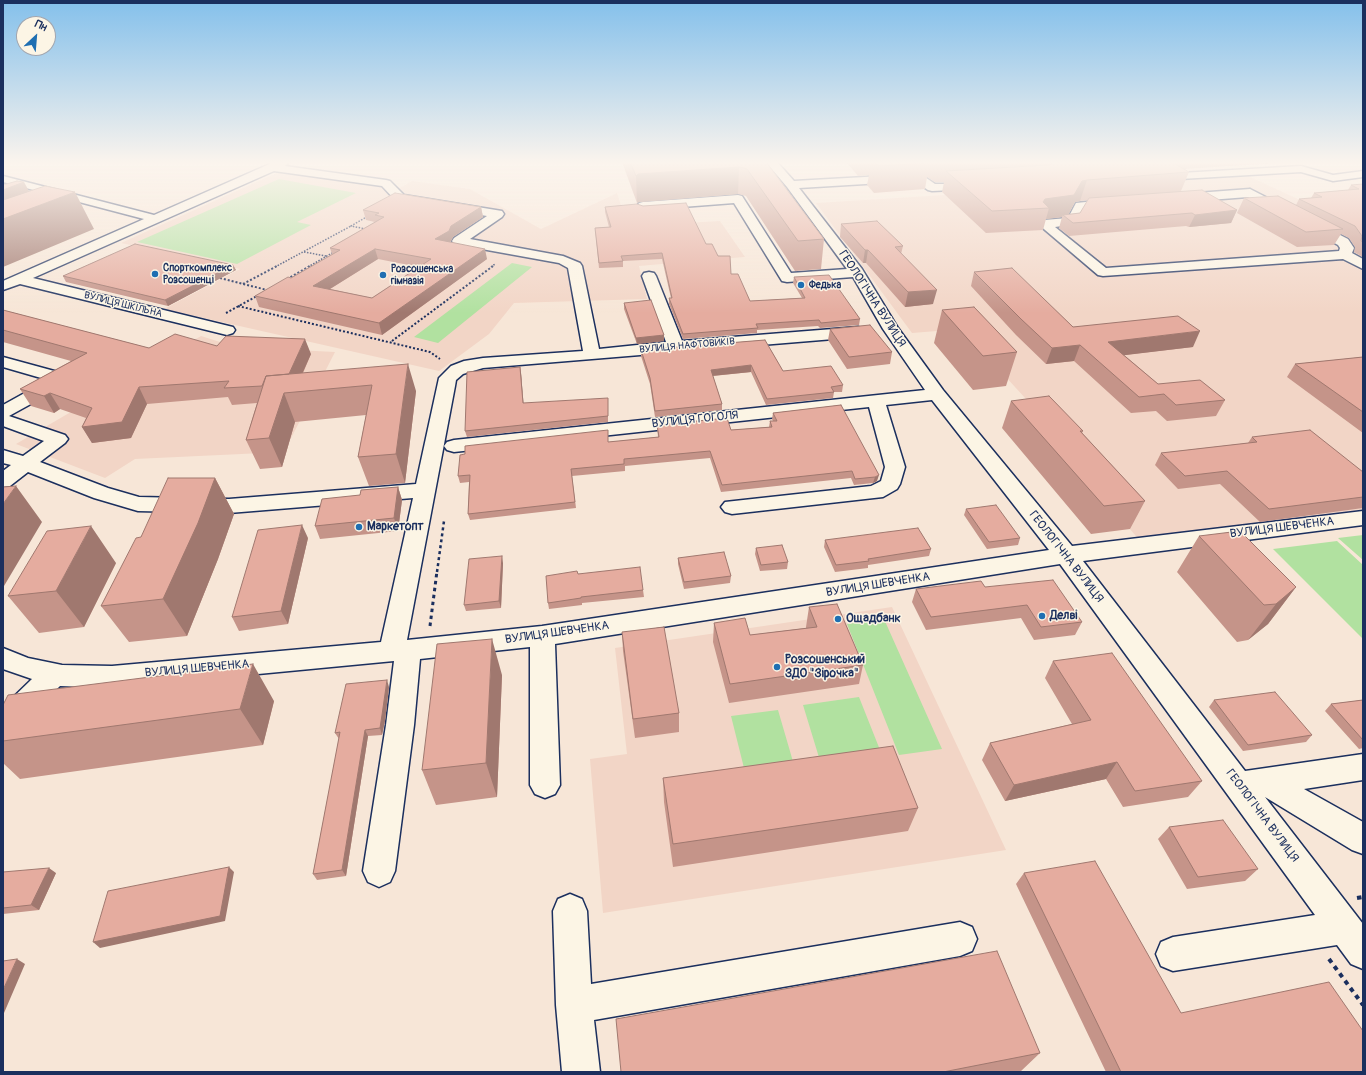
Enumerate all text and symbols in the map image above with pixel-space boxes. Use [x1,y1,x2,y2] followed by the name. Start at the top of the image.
[16,16,56,56] north arrow
[33,17,49,34] text: Пн
[835,248,909,350] street label: ГЕОЛОГІЧНА ВУЛИЦЯ
[163,262,232,286] place label: Спорткомплекс Розсошенці
[391,263,453,286] place label: Розсошенська гімназія
[150,269,160,279] marker: Спорткомплекс Розсошенці
[378,270,388,280] marker: Розсошенська гімназія
[809,279,841,291] place label: Федька
[796,280,806,290] marker: Федька
[83,289,163,321] street label: ВУЛИЦЯ ШКІЛЬНА
[639,336,735,356] street label: ВУЛИЦЯ НАФТОВИКІВ
[651,408,739,432] street label: ВУЛИЦЯ ГОГОЛЯ
[1026,508,1106,606] street label: ГЕОЛОГІЧНА ВУЛИЦЯ
[1229,514,1335,542] street label: ВУЛИЦЯ ШЕВЧЕНКА
[367,520,424,534] place label: Маркетопт
[354,522,364,532] marker: Маркетопт
[825,570,931,600] street label: ВУЛИЦЯ ШЕВЧЕНКА
[1050,609,1077,623] place label: Делві
[1037,611,1047,621] marker: Делві
[846,612,901,626] place label: Ощадбанк
[833,614,843,624] marker: Ощадбанк
[504,619,610,647] street label: ВУЛИЦЯ ШЕВЧЕНКА
[785,653,865,681] place label: Розсошенський ЗДО "Зірочка"
[144,657,250,681] street label: ВУЛИЦЯ ШЕВЧЕНКА
[772,662,782,672] marker: Розсошенський ЗДО "Зірочка"
[1222,767,1302,865] street label: ГЕОЛОГІЧНА ВУЛИЦЯ

